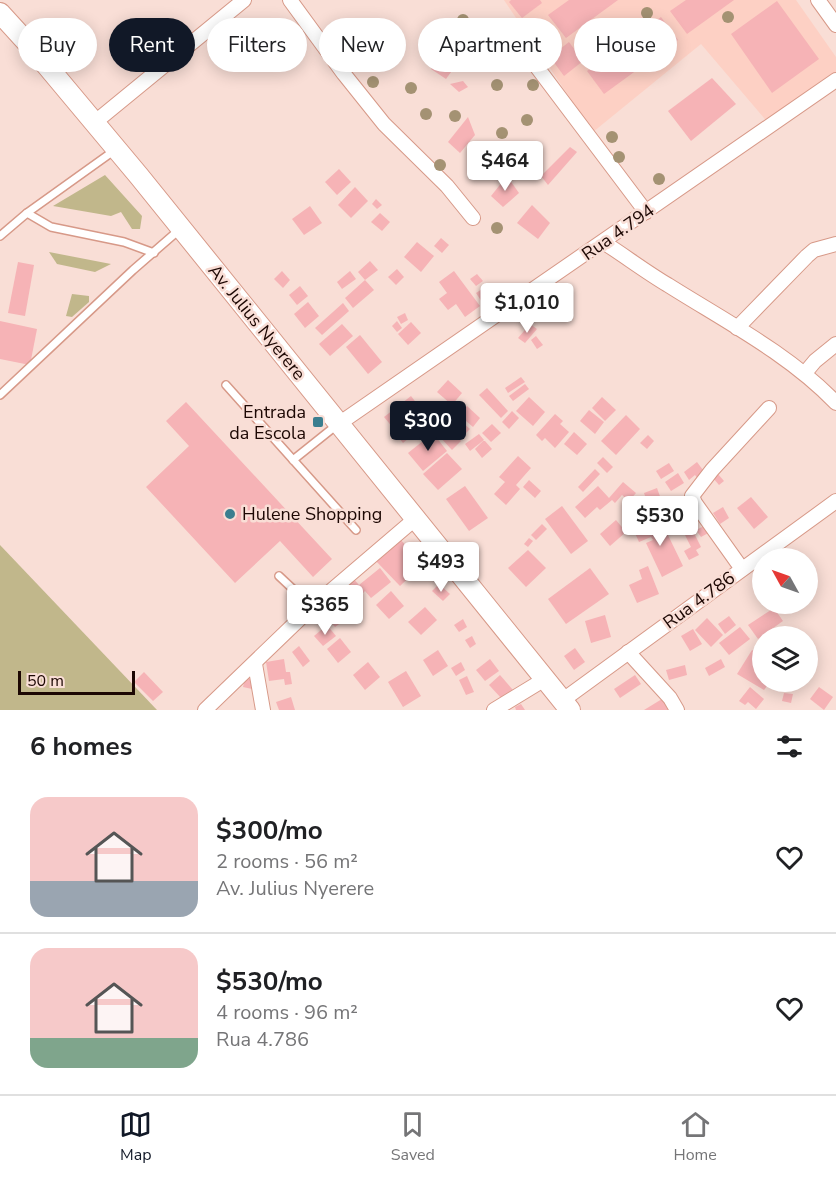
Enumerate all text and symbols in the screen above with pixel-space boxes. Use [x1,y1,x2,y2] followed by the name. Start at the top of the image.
[18,18,97,72] chip: Buy
[109,18,195,72] chip: Rent
[207,18,307,72] chip: Filters
[319,18,406,72] chip: New
[418,18,562,72] chip: Apartment
[574,18,677,72] chip: House
[469,141,541,192] pin: $464
[481,147,529,174] text: $464
[577,198,659,266] street label: Rua 4.794
[203,259,311,385] street label: Av. Julius Nyerere
[478,283,576,334] pin: $1,010
[495,289,559,316] text: $1,010
[229,400,306,445] place label: Entrada da Escola
[392,401,464,452] pin: $300
[404,407,452,434] text: $300
[311,415,325,429] marker: Entrada da Escola
[624,496,696,547] pin: $530
[242,502,382,526] place label: Hulene Shopping
[636,502,684,529] text: $530
[223,507,237,521] marker: Hulene Shopping
[405,542,477,593] pin: $493
[417,548,465,575] text: $493
[752,548,818,614] north arrow
[752,548,818,692] map controls
[658,566,740,634] street label: Rua 4.786
[289,585,361,636] pin: $365
[301,591,349,618] text: $365
[752,626,818,692] button: layers
[18,668,135,696] scale bar
[27,670,64,692] text: 50 m
[30,729,132,764] text: 6 homes
[773,730,806,763] icon: filters
[216,813,323,848] text: $300/mo
[78,821,150,893] icon: home
[773,841,806,874] icon: heart
[216,848,358,875] text: 2 rooms · 56 m²
[216,875,374,902] text: Av. Julius Nyerere
[216,964,323,999] text: $530/mo
[78,972,150,1044] icon: home
[773,992,806,1025] icon: heart
[216,999,358,1026] text: 4 rooms · 96 m²
[216,1026,309,1053] text: Rua 4.786
[119,1108,152,1166] tab: Map
[391,1108,435,1166] tab: Saved
[673,1108,717,1166] tab: Home

